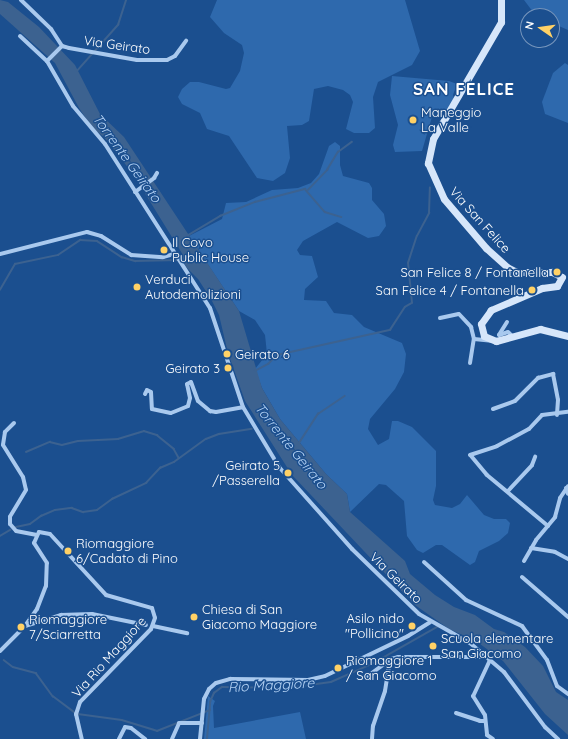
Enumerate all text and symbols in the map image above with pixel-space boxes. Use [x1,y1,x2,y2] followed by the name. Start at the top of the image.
[520,8,560,48] north arrow
[522,20,537,31] text: N
[83,33,151,57] street label: Via Geirato
[413,79,515,99] district label: SAN FELICE
[421,105,481,136] place label: Maneggio La Valle
[89,110,165,206] water label: Torrente Geirato
[408,115,418,125] marker: Maneggio La Valle
[446,184,514,256] street label: Via San Felice
[172,235,249,266] place label: Il Covo Public House
[159,245,169,255] marker: Il Covo Public House
[400,264,549,280] place label: San Felice 8 / Fontanella
[552,267,562,277] marker: San Felice 8 / Fontanella
[145,272,241,303] place label: Verduci Autodemolizioni
[132,282,142,292] marker: Verduci Autodemolizioni
[376,282,524,298] place label: San Felice 4 / Fontanella
[527,285,537,295] marker: San Felice 4 / Fontanella
[235,346,290,362] place label: Geirato 6
[222,349,232,359] marker: Geirato 6
[166,360,220,376] place label: Geirato 3
[223,363,233,373] marker: Geirato 3
[251,400,331,492] water label: Torrente Geirato
[212,458,280,489] place label: Geirato 5 /Passerella
[283,468,293,478] marker: Geirato 5 /Passerella
[76,536,178,567] place label: Riomaggiore 6/Cadato di Pino
[63,546,73,556] marker: Riomaggiore 6/Cadato di Pino
[367,549,425,607] street label: Via Geirato
[202,602,317,633] place label: Chiesa di San Giacomo Maggiore
[345,611,404,642] place label: Asilo nido "Pollicino"
[29,612,107,643] place label: Riomaggiore 7/Sciarretta
[189,612,199,622] marker: Chiesa di San Giacomo Maggiore
[69,613,149,701] street label: Via Rio Maggiore
[407,621,417,631] marker: Asilo nido "Pollicino"
[16,622,26,632] marker: Riomaggiore 7/Sciarretta
[441,631,553,662] place label: Scuola elementare San Giacomo
[428,641,438,651] marker: Scuola elementare San Giacomo
[346,653,437,684] place label: Riomaggiore 1 / San Giacomo
[333,663,343,673] marker: Riomaggiore 1 / San Giacomo
[227,674,315,696] water label: Rio Maggiore

